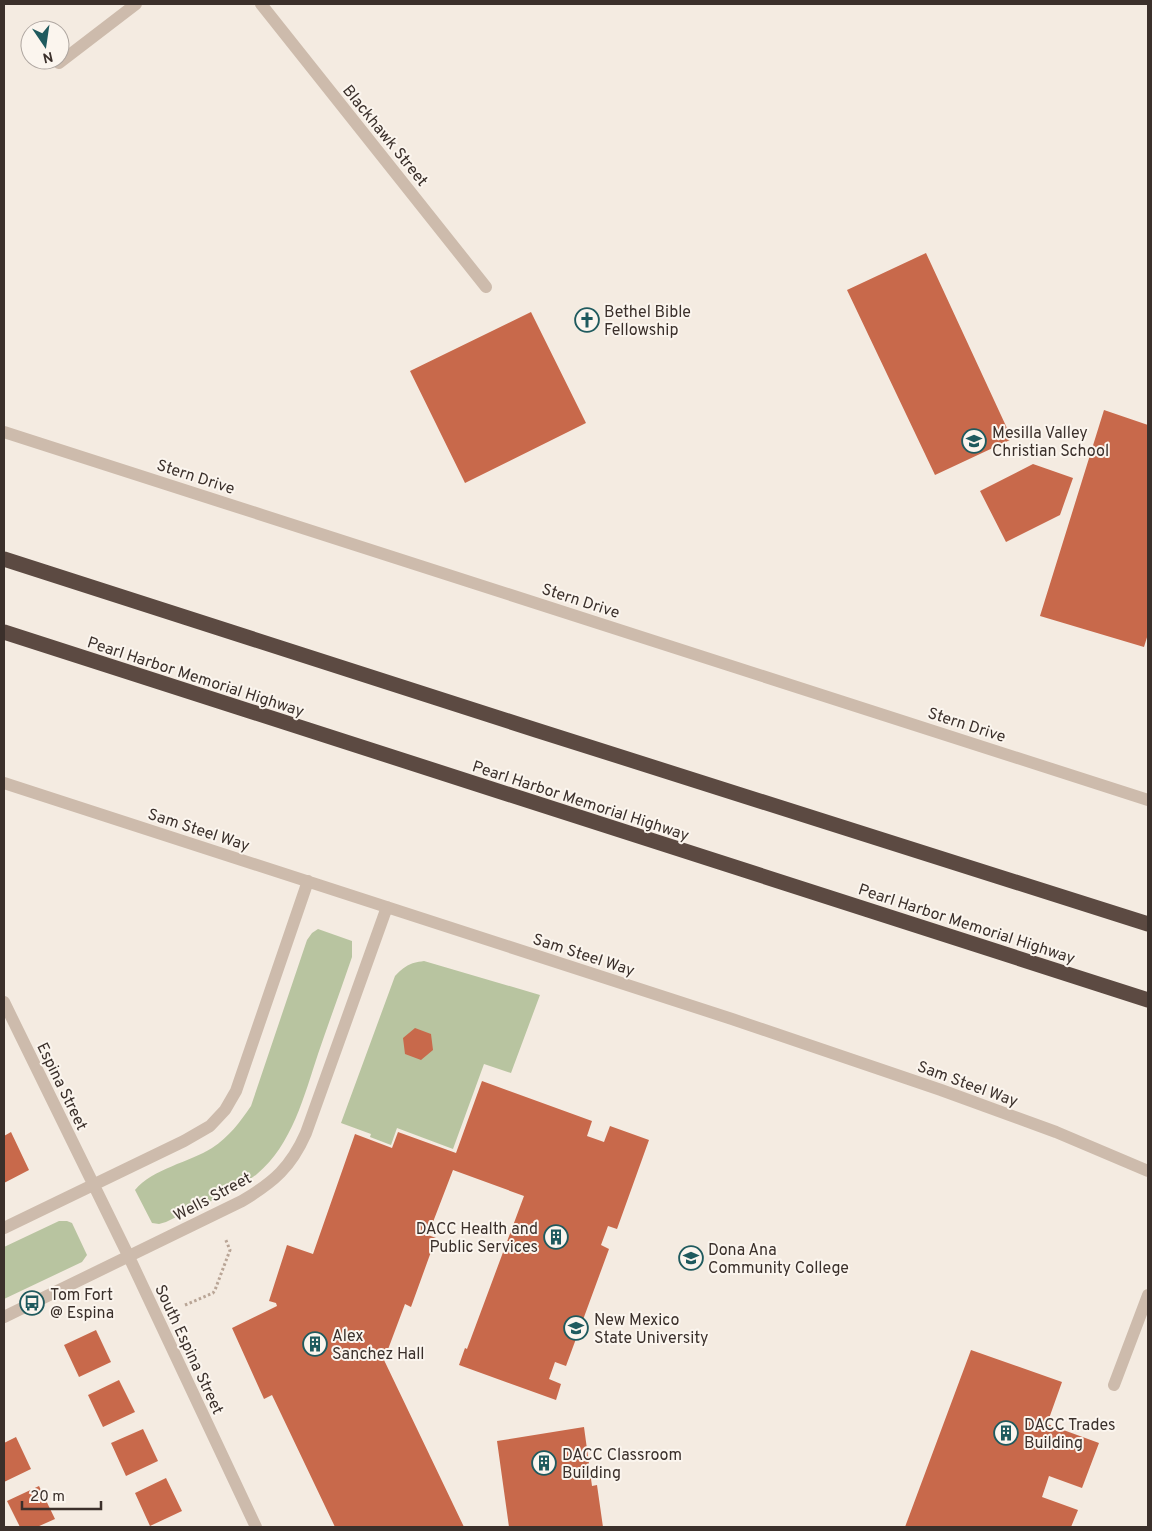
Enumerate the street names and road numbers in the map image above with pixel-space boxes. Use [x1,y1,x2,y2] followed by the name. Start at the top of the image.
[337,81,432,191] street label: Blackhawk Street
[154,456,237,500] street label: Stern Drive
[539,580,622,624] street label: Stern Drive
[84,633,306,722] street label: Pearl Harbor Memorial Highway
[925,704,1008,748] street label: Stern Drive
[469,757,691,846] street label: Pearl Harbor Memorial Highway
[145,805,252,857] street label: Sam Steel Way
[855,880,1077,969] street label: Pearl Harbor Memorial Highway
[530,930,637,982] street label: Sam Steel Way
[31,1040,91,1134] street label: Espina Street
[914,1057,1020,1112] street label: Sam Steel Way
[171,1169,255,1227] street label: Wells Street
[149,1282,227,1418] street label: South Espina Street

